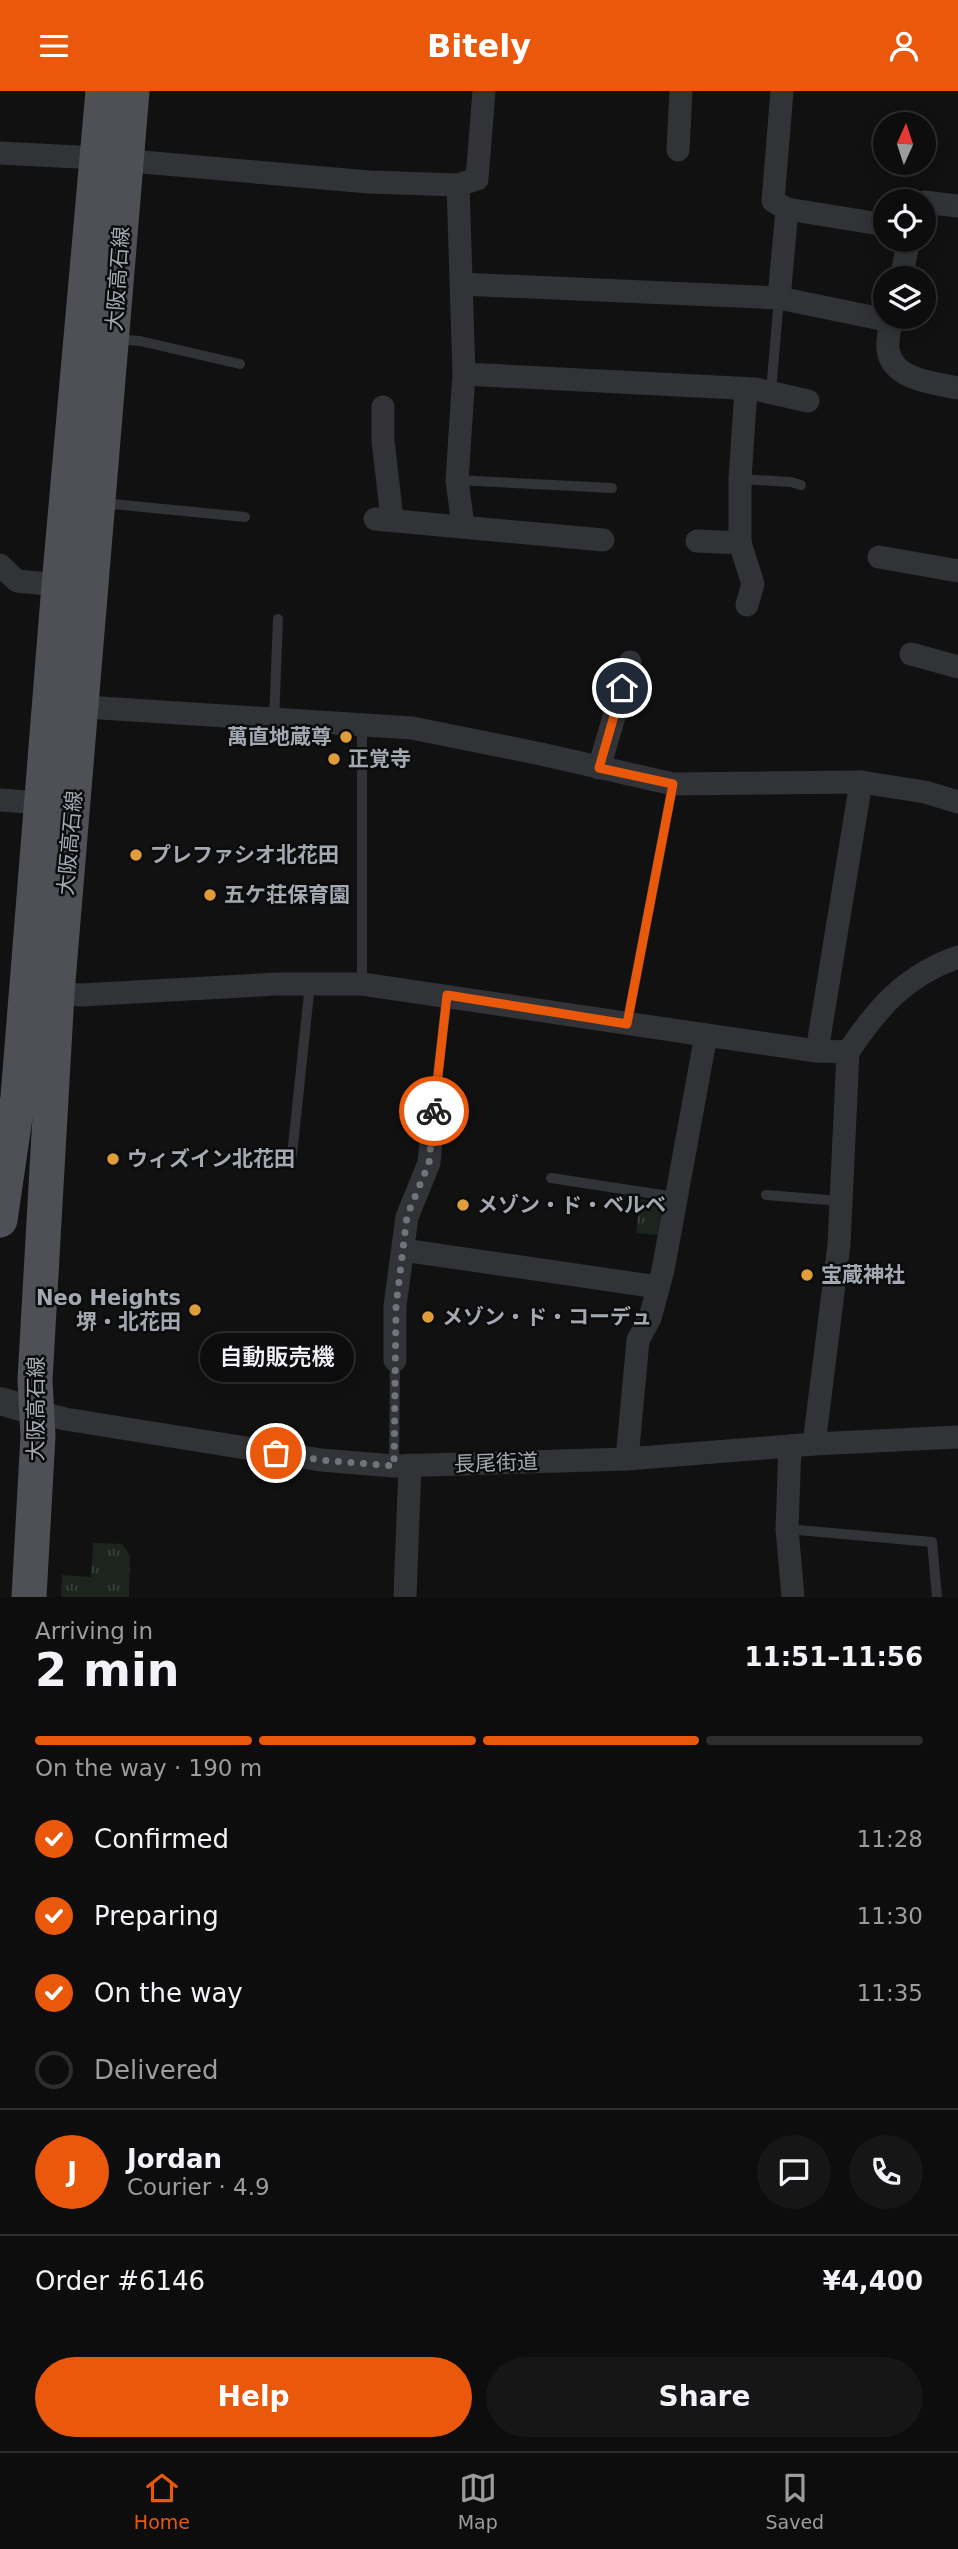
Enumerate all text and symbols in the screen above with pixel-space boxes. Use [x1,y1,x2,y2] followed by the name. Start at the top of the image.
[35,27,73,65] icon: menu
[427,27,531,65] text: Bitely
[885,27,923,65] icon: person
[873,112,936,175] north arrow
[873,112,936,329] map controls
[873,189,936,252] button: locate
[102,226,134,332] street label: 大阪高石線
[873,266,936,329] button: layers
[592,658,652,718] pin
[603,669,641,707] icon: home
[227,725,332,749] place label: 萬直地蔵尊
[338,729,354,745] marker: 萬直地蔵尊
[348,747,411,771] place label: 正覚寺
[326,751,342,767] marker: 正覚寺
[53,790,87,896] street label: 大阪高石線
[150,843,339,867] place label: プレファシオ北花田
[128,847,144,863] marker: プレファシオ北花田
[224,883,350,907] place label: 五ケ荘保育園
[202,887,218,903] marker: 五ケ荘保育園
[399,1076,469,1146] courier
[415,1092,453,1130] icon: bike
[127,1147,295,1171] place label: ウィズイン北花田
[105,1151,121,1167] marker: ウィズイン北花田
[477,1193,666,1217] place label: メゾン・ド・ベルベ
[455,1197,471,1213] marker: メゾン・ド・ベルベ
[821,1263,905,1287] place label: 宝蔵神社
[799,1267,815,1283] marker: 宝蔵神社
[36,1286,181,1334] place label: Neo Heights 堺・北花田
[187,1302,203,1318] marker: Neo Heights 堺・北花田
[442,1305,652,1329] place label: メゾン・ド・コーデュ
[420,1309,436,1325] marker: メゾン・ド・コーデュ
[199,1334,353,1383] callout: 自動販売機
[220,1344,335,1370] text: 自動販売機
[24,1357,48,1462] street label: 大阪高石線
[246,1423,306,1483] pin
[257,1434,295,1472] icon: bag
[454,1450,538,1476] street label: 長尾街道
[35,1618,153,1644] text: Arriving in
[744,1642,923,1672] text: 11:51–11:56
[35,1643,179,1697] text: 2 min
[35,1755,262,1781] text: On the way · 190 m
[35,1820,73,1858] icon: check
[94,1824,229,1854] text: Confirmed
[857,1826,923,1852] text: 11:28
[35,1897,73,1935] icon: check
[94,1901,219,1931] text: Preparing
[857,1903,923,1929] text: 11:30
[35,1974,73,2012] icon: check
[94,1978,243,2008] text: On the way
[857,1980,923,2006] text: 11:35
[94,2055,218,2085] text: Delivered
[757,2135,831,2209] button: chat
[849,2135,923,2209] button: phone
[127,2144,222,2174] text: Jordan
[67,2157,77,2187] text: J
[127,2174,270,2200] text: Courier · 4.9
[35,2266,205,2296] text: Order #6146
[823,2266,923,2296] text: ¥4,400
[35,2357,472,2437] button: Help
[486,2357,923,2437] button: Share
[134,2469,190,2533] tab: Home
[458,2469,498,2533] tab: Map
[765,2469,824,2533] tab: Saved

